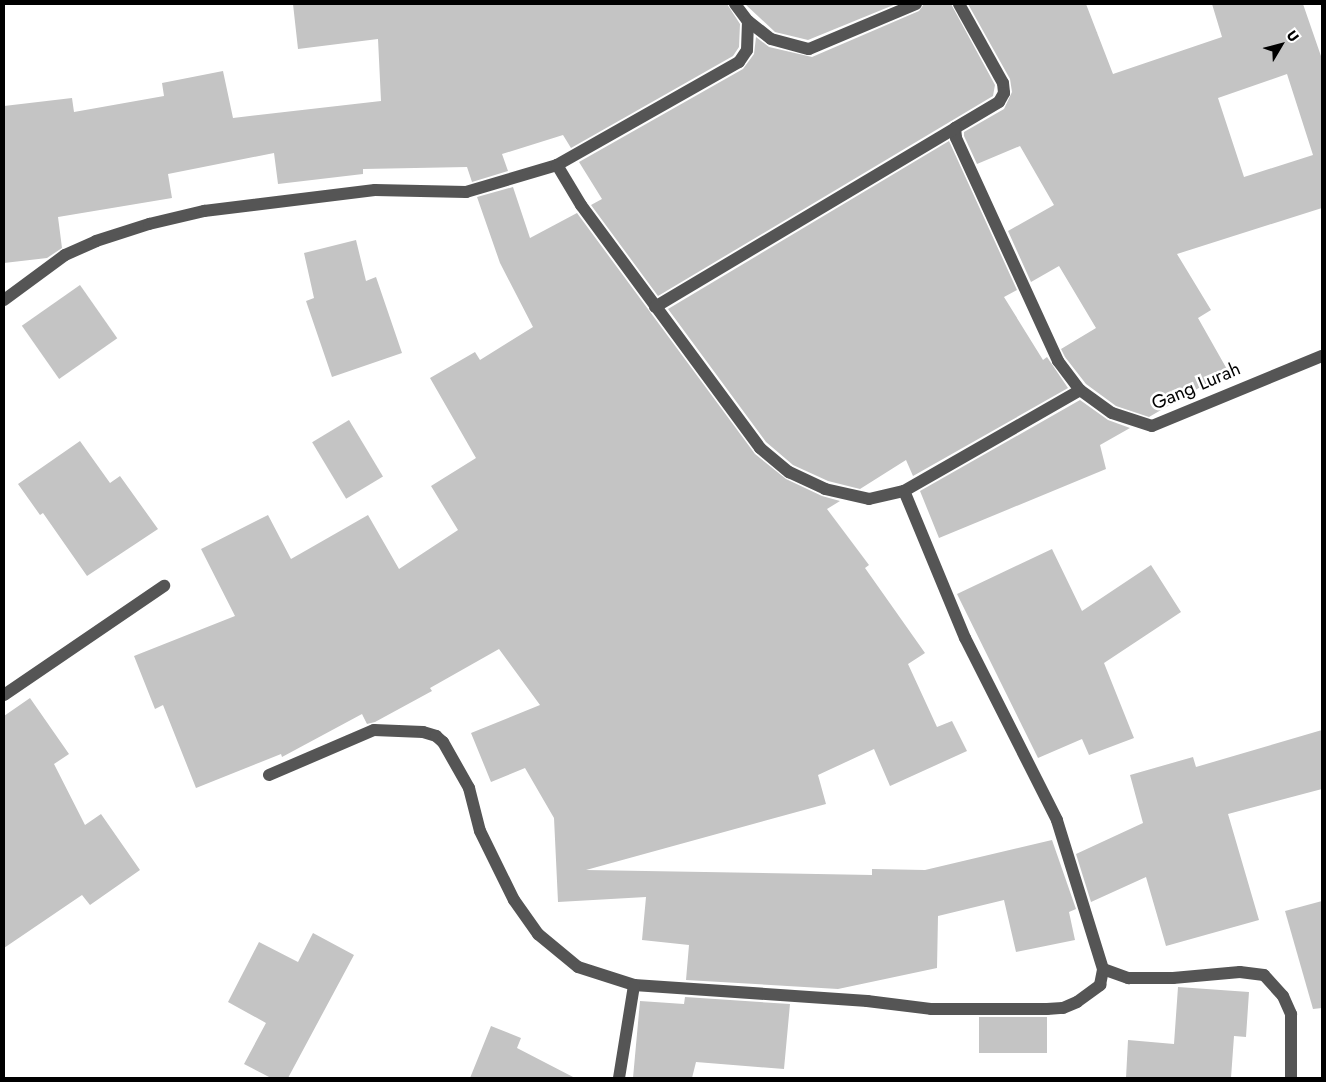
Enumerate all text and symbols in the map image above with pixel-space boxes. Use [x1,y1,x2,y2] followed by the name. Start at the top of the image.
[1256,20,1306,70] north arrow
[1282,26,1304,46] text: U
[1148,357,1244,415] street label: Gang Lurah

